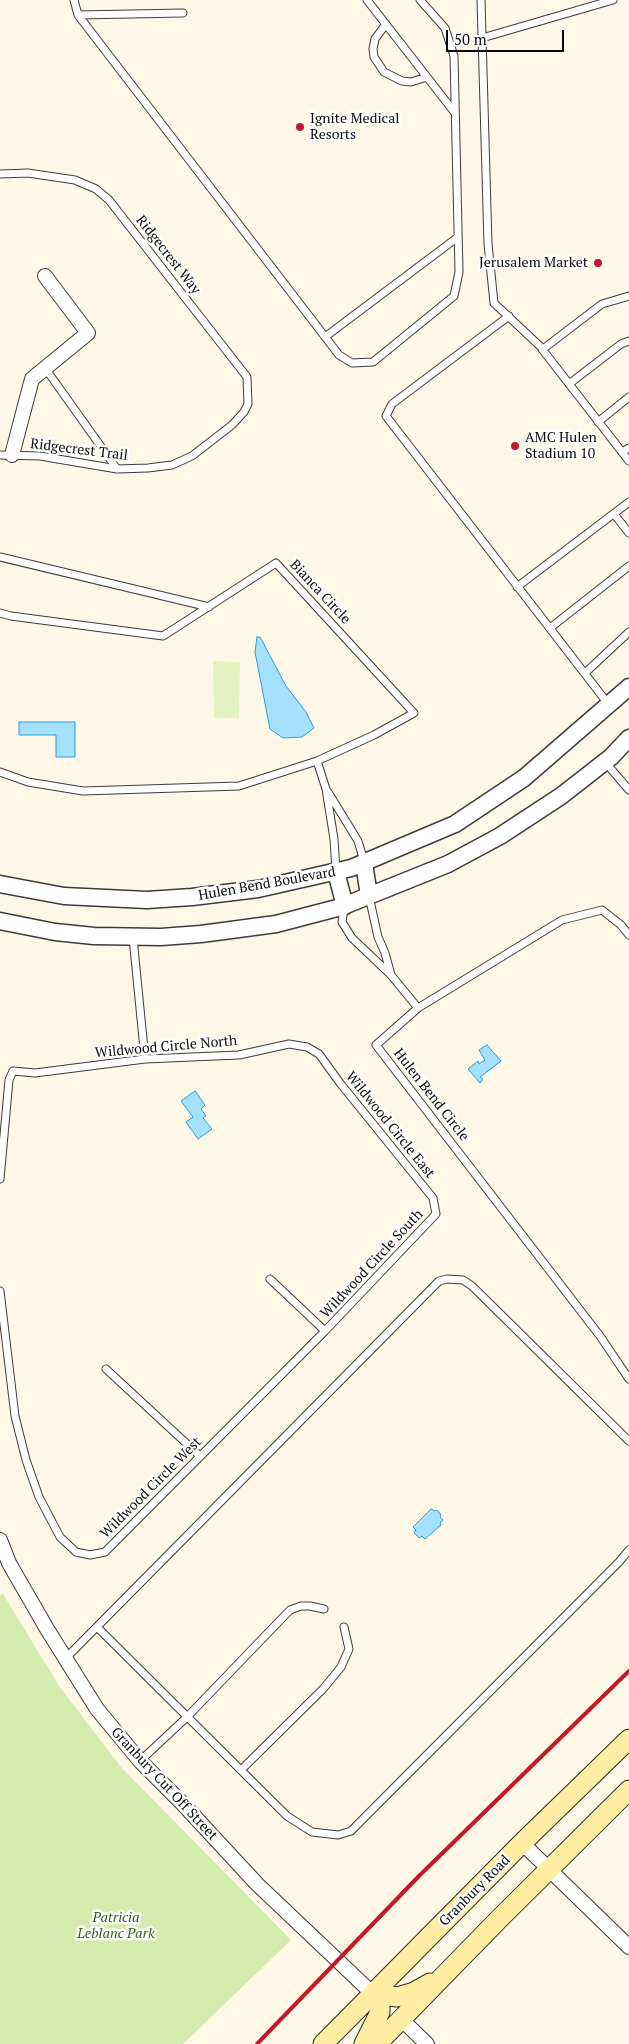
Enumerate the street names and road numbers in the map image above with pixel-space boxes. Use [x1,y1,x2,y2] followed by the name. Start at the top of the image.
[132,212,204,298] street label: Ridgecrest Way
[29,436,129,464] street label: Ridgecrest Trail
[286,556,354,628] street label: Bianca Circle
[197,864,337,904] street label: Hulen Bend Boulevard
[94,1032,238,1062] street label: Wildwood Circle North
[390,1045,472,1145] street label: Hulen Bend Circle
[342,1068,438,1182] street label: Wildwood Circle East
[317,1206,427,1322] street label: Wildwood Circle South
[97,1434,205,1542] street label: Wildwood Circle West
[107,1724,221,1844] street label: Granbury Cut Off Street
[436,1852,514,1930] street label: Granbury Road

